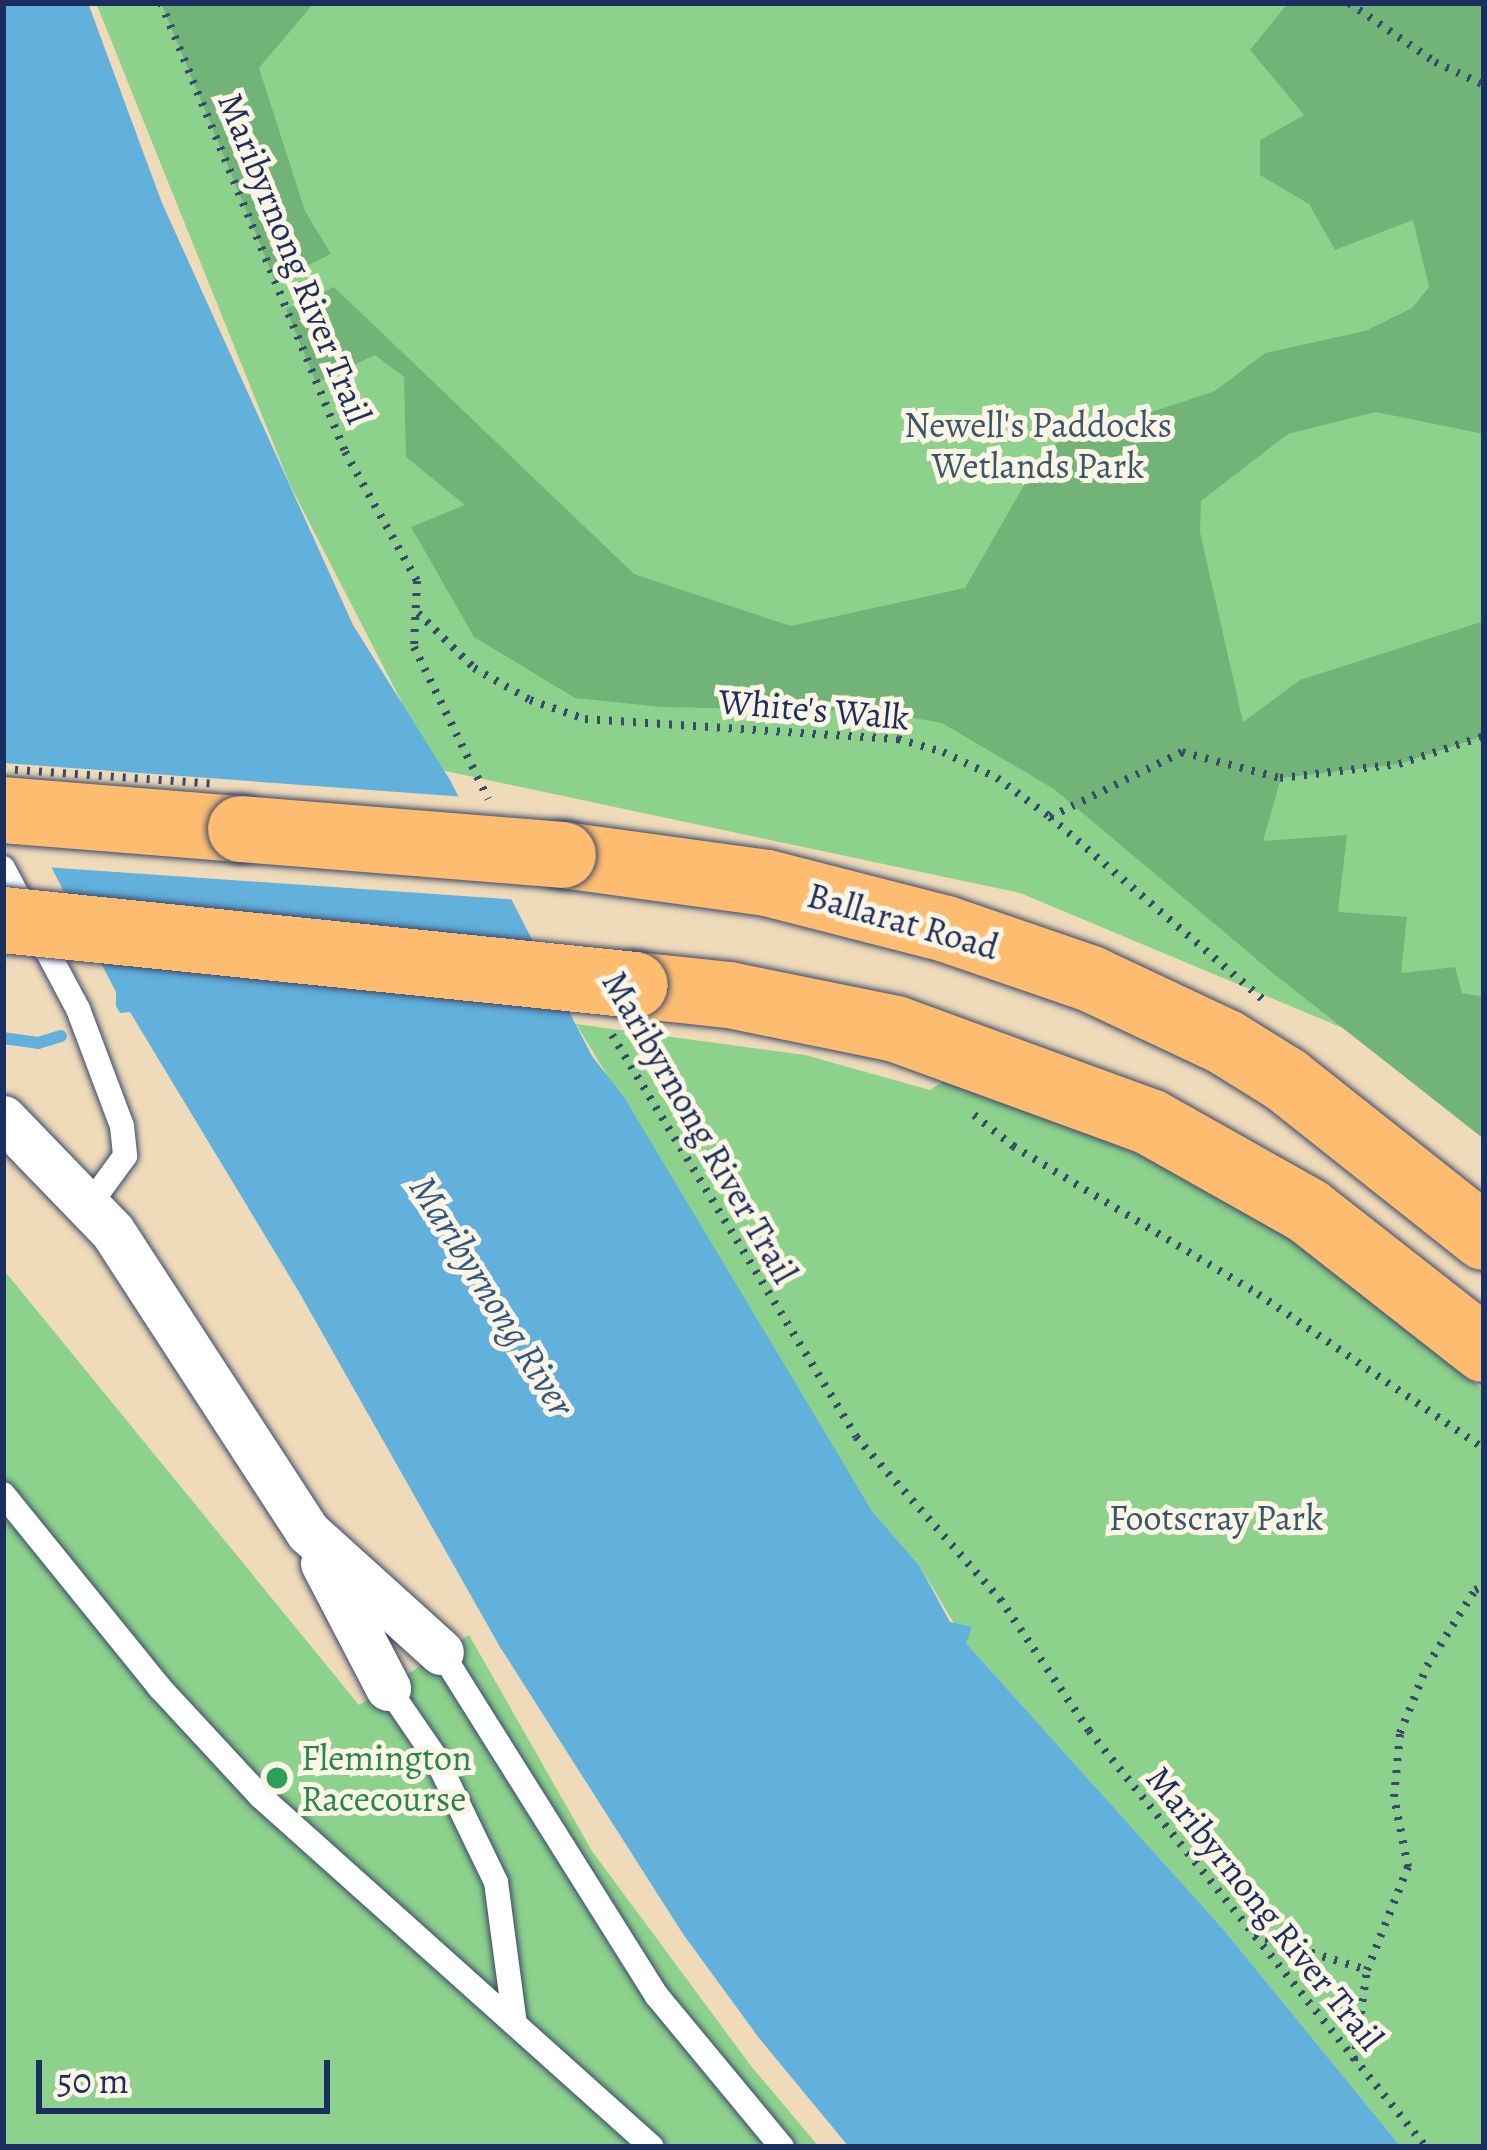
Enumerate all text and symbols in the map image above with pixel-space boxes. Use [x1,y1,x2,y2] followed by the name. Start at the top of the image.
[209,86,381,430] street label: Maribyrnong River Trail
[904,402,1172,487] park label: Newell's Paddocks Wetlands Park
[717,679,911,739] street label: White's Walk
[802,873,1004,969] street label: Ballarat Road
[593,963,807,1291] street label: Maribyrnong River Trail
[399,1167,585,1425] water label: Maribyrnong River
[1109,1496,1323,1540] park label: Footscray Park
[301,1735,472,1820] place label: Flemington Racecourse
[1137,1757,1393,2059] street label: Maribyrnong River Trail
[264,1765,290,1791] marker: Flemington Racecourse
[42,2036,336,2110] scale bar
[57,2056,129,2105] text: 50 m

